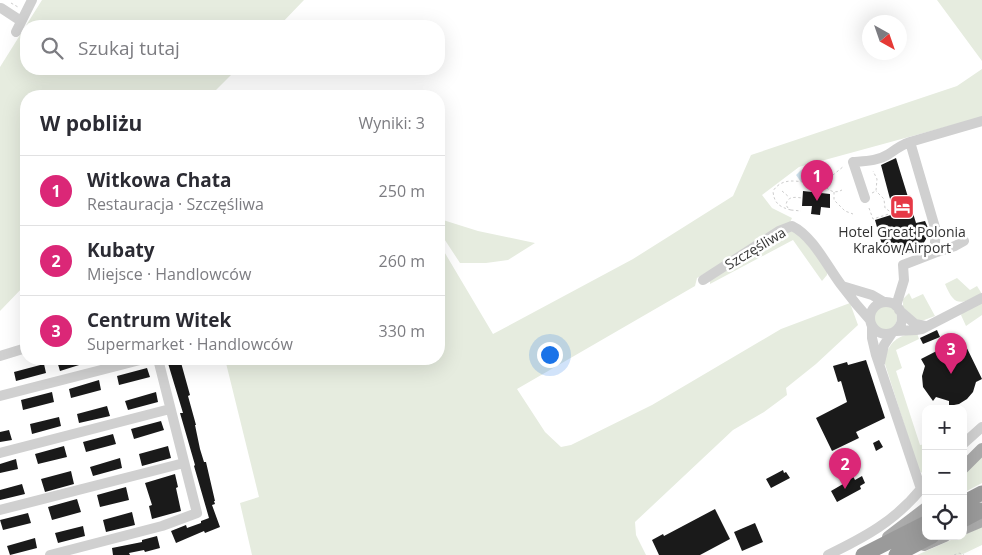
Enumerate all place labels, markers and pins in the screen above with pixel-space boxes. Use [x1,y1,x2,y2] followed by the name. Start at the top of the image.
[801,160,833,201] pin: 1
[889,194,915,220] hotel icon: Hotel Great Polonia Kraków Airport
[838,222,966,257] place label: Hotel Great Polonia Kraków Airport
[935,333,967,374] pin: 3
[829,448,861,489] pin: 2

